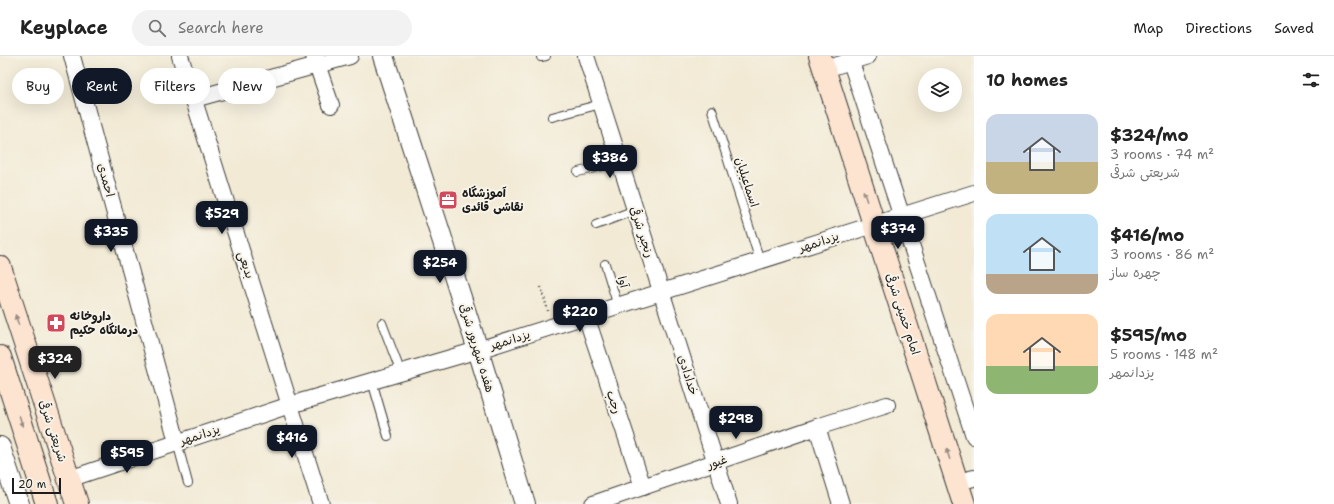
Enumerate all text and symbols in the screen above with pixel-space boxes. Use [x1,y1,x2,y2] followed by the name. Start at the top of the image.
[132,10,412,46] search box
[20,15,108,40] text: Keyplace
[146,17,168,39] icon: search
[178,18,264,38] text: Search here
[1134,19,1164,37] text: Map
[1186,19,1252,37] text: Directions
[1274,19,1314,37] text: Saved
[12,68,64,104] chip: Buy
[72,68,132,104] chip: Rent
[140,68,210,104] chip: Filters
[218,68,276,104] chip: New
[918,68,962,112] map controls
[918,68,962,112] button: layers
[986,69,1068,91] text: 10 homes
[1300,69,1322,91] icon: filters
[1110,124,1189,146] text: $324/mo
[1018,130,1066,178] icon: home
[586,145,634,179] pin: $386
[1110,146,1214,163] text: 3 rooms · 74 m²
[592,149,628,166] text: $386
[731,155,763,209] street label: اسماعیلیان
[94,161,118,199] street label: احمدی
[1110,164,1180,181] text: شریعتی شرقی
[462,185,523,215] place label: آموزشگاه نقاشی قائدی
[437,189,459,211] office icon: آموزشگاه نقاشی قائدی
[862,190,868,202] one-way arrow
[198,201,246,235] pin: $529
[626,204,658,260] street label: رنجبر شرقی
[205,205,239,222] text: $529
[874,216,922,250] pin: $374
[87,219,135,253] pin: $335
[880,220,916,237] text: $374
[94,223,128,240] text: $335
[1110,224,1184,246] text: $416/mo
[796,228,841,256] street label: یزدانمهر
[1018,230,1066,278] icon: home
[1110,246,1214,263] text: 3 rooms · 86 m²
[234,249,258,281] street label: بدیعی
[416,250,464,284] pin: $254
[423,254,457,271] text: $254
[1110,264,1161,281] text: چهره ساز
[881,271,924,357] street label: امام خمینی شرقی
[614,274,633,291] street label: آوا
[556,299,604,333] pin: $220
[456,302,498,395] street label: هفده شهریور شرقی
[562,303,598,320] text: $220
[70,308,138,339] place label: داروخانه درمانگاه حکیم
[45,312,67,334] pharmacy icon: داروخانه درمانگاه حکیم
[14,314,20,326] one-way arrow
[1110,324,1187,346] text: $595/mo
[487,326,532,354] street label: یزدانمهر
[1018,330,1066,378] icon: home
[31,346,79,380] pin: $324
[1110,346,1218,363] text: 5 rooms · 148 m²
[37,350,73,367] text: $324
[674,353,702,397] street label: خدادادی
[1110,364,1154,381] text: یزدانمهر
[603,388,625,416] street label: رجب
[35,398,71,464] street label: شریعتی شرقی
[712,406,760,440] pin: $298
[718,410,754,427] text: $298
[18,415,24,427] one-way arrow
[177,421,222,449] street label: یزدانمهر
[268,425,316,459] pin: $416
[276,429,308,446] text: $416
[103,440,151,474] pin: $595
[110,444,144,461] text: $595
[945,447,951,459] one-way arrow
[704,451,729,473] street label: غیور
[12,476,61,495] scale bar
[18,477,46,492] text: 20 m

